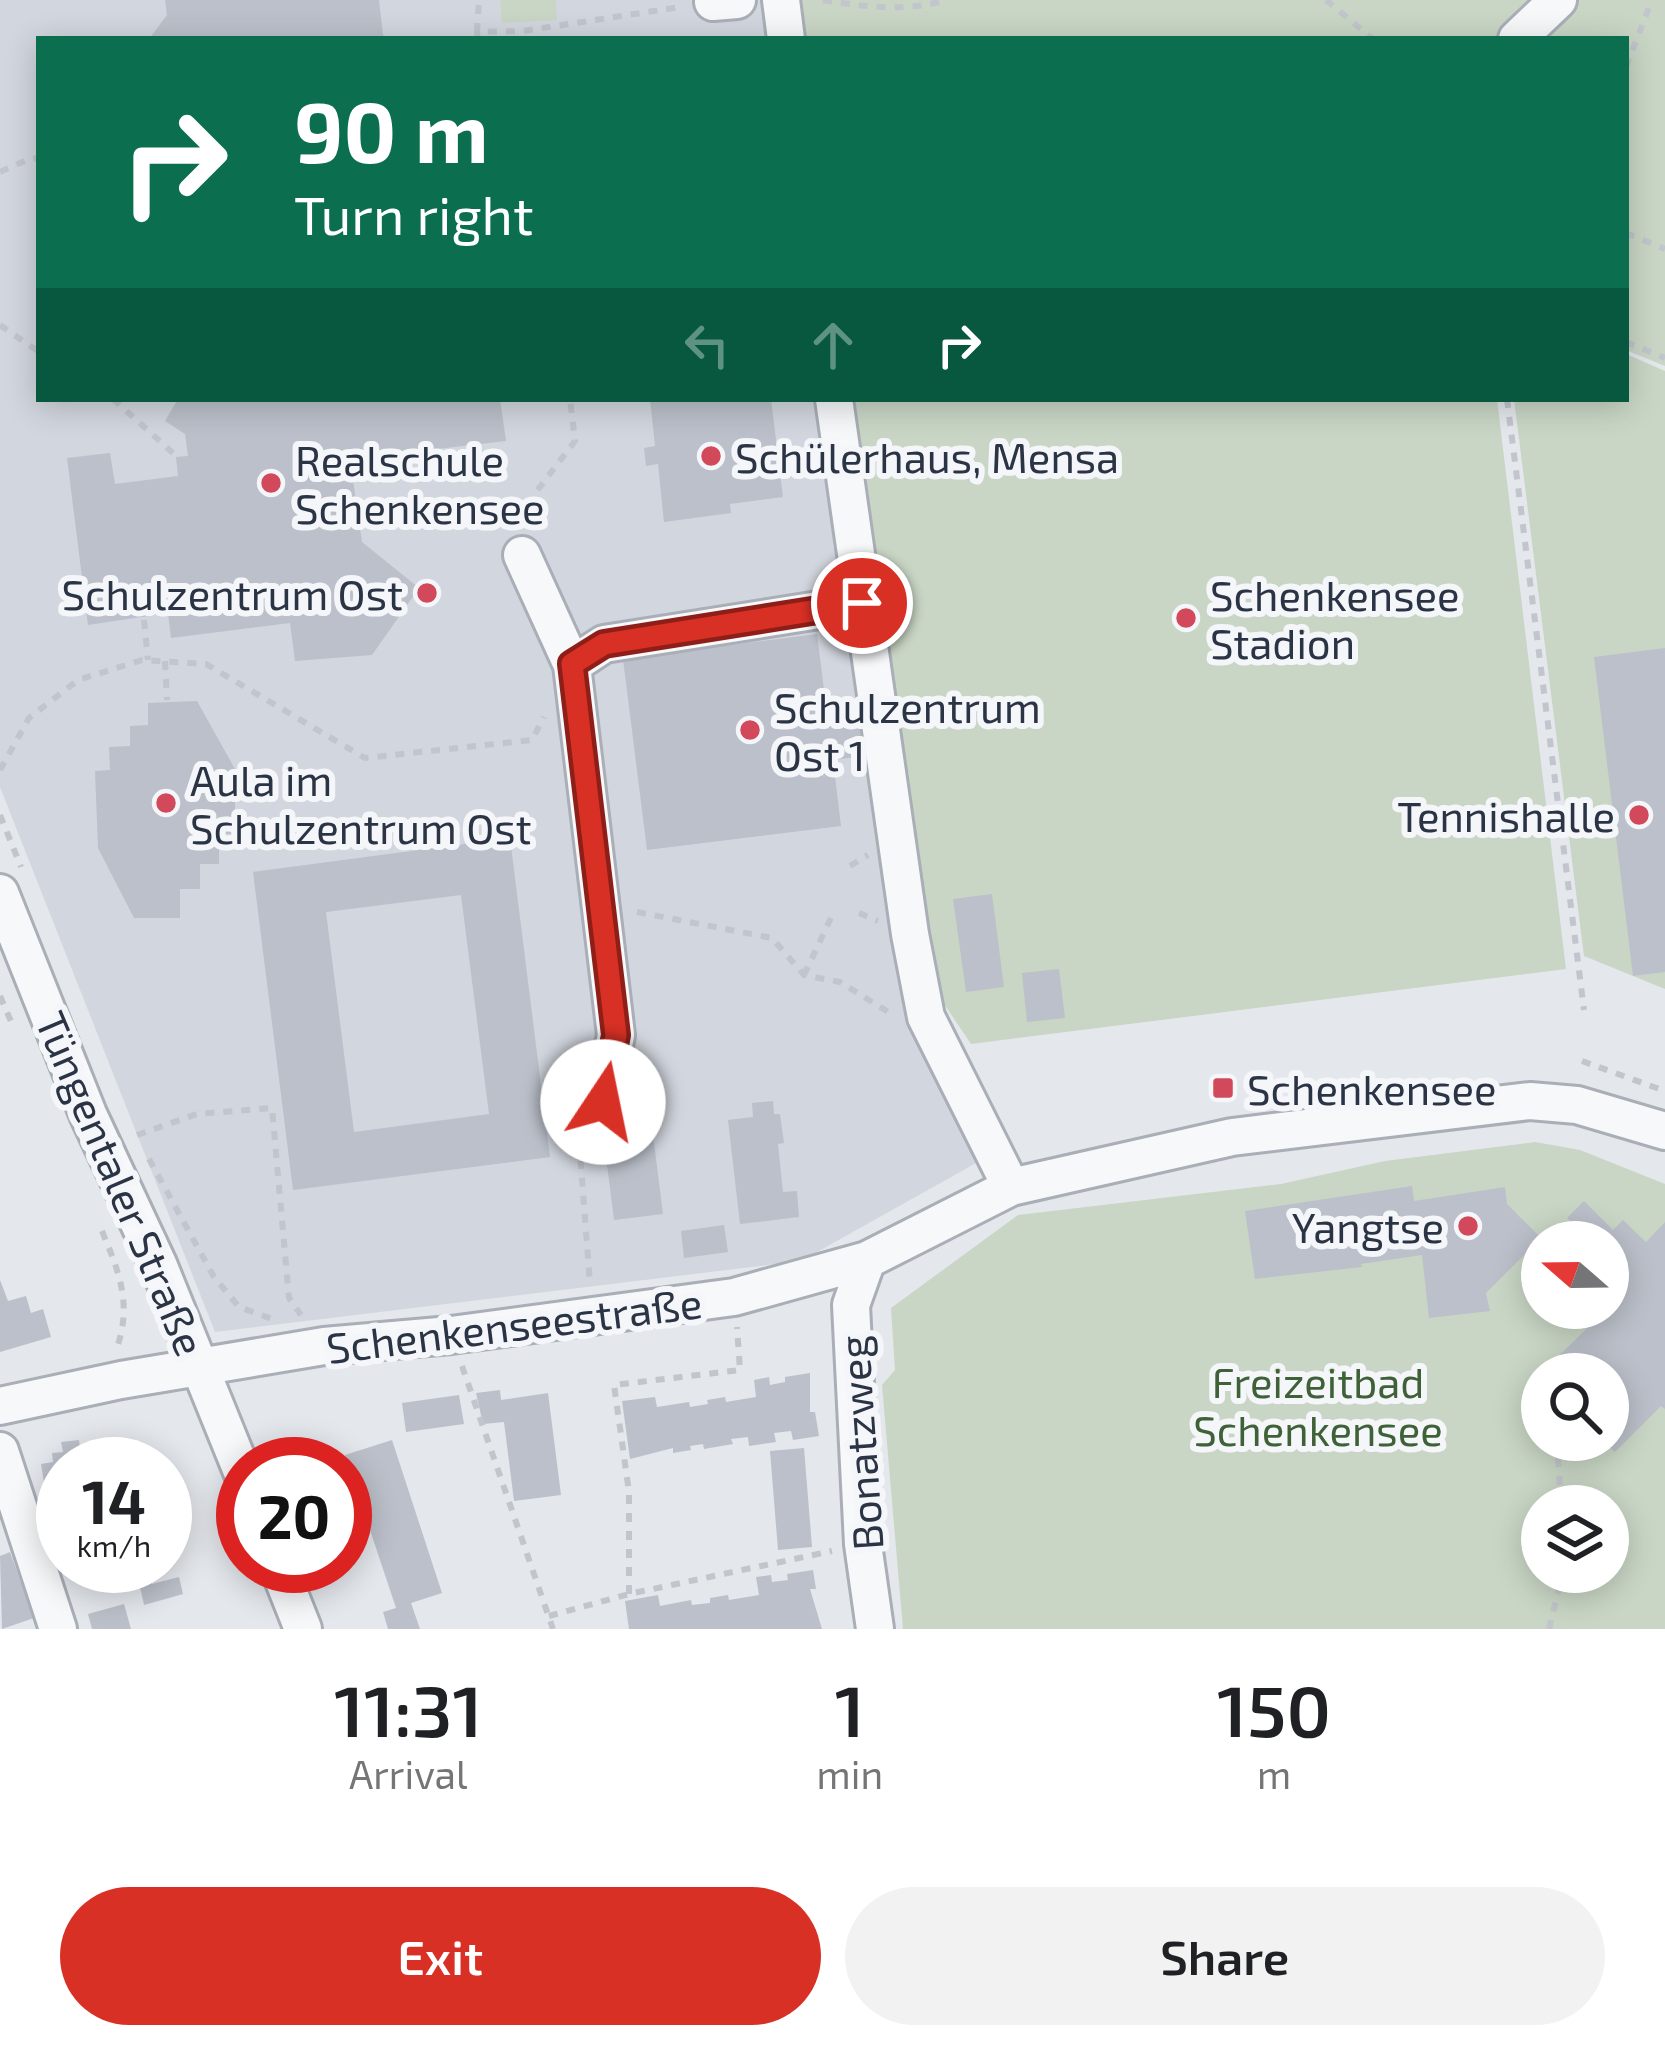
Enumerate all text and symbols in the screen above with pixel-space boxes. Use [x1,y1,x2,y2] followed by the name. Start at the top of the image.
[294,79,489,180] text: 90 m
[96,84,252,240] icon: right
[294,181,534,246] text: Turn right
[674,312,740,378] icon: left
[800,312,866,378] icon: ahead
[926,312,992,378] icon: right
[735,431,1119,481] place label: Schülerhaus, Mensa
[295,434,545,532] place label: Realschule Schenkensee
[698,443,724,469] marker: Schülerhaus, Mensa
[258,470,284,496] marker: Realschule Schenkensee
[811,552,913,654] pin
[61,568,403,618] place label: Schulzentrum Ost
[1210,569,1460,667] place label: Schenkensee Stadion
[829,570,895,636] icon: arrive
[414,580,440,606] marker: Schulzentrum Ost
[1173,605,1199,631] marker: Schenkensee Stadion
[774,681,1041,779] place label: Schulzentrum Ost 1
[737,717,763,743] marker: Schulzentrum Ost 1
[190,754,532,852] place label: Aula im Schulzentrum Ost
[153,790,179,816] marker: Aula im Schulzentrum Ost
[1397,790,1615,840] place label: Tennishalle
[1626,802,1652,828] marker: Tennishalle
[27,1004,217,1362] street label: Tüngentaler Straße
[540,1039,666,1165] position arrow
[1247,1063,1497,1113] place label: Schenkensee
[1210,1075,1236,1101] marker: Schenkensee
[1292,1201,1444,1251] place label: Yangtse
[1455,1213,1481,1239] marker: Yangtse
[1521,1221,1629,1329] north arrow
[1521,1221,1629,1593] map controls
[323,1276,705,1372] street label: Schenkenseestraße
[827,1334,891,1552] street label: Bonatzweg
[1521,1353,1629,1461] button: search
[1193,1356,1443,1454] park label: Freizeitbad Schenkensee
[216,1437,372,1593] speed limit sign: 20
[82,1464,146,1536] text: 14
[1521,1485,1629,1593] button: layers
[77,1527,151,1563] text: km/h
[334,1665,483,1751] text: 11:31
[835,1665,865,1751] text: 1
[1217,1665,1331,1751] text: 150
[349,1750,468,1797] text: Arrival
[817,1750,883,1797] text: min
[1257,1750,1291,1797] text: m
[60,1887,821,2025] button: Exit
[845,1887,1605,2025] button: Share

